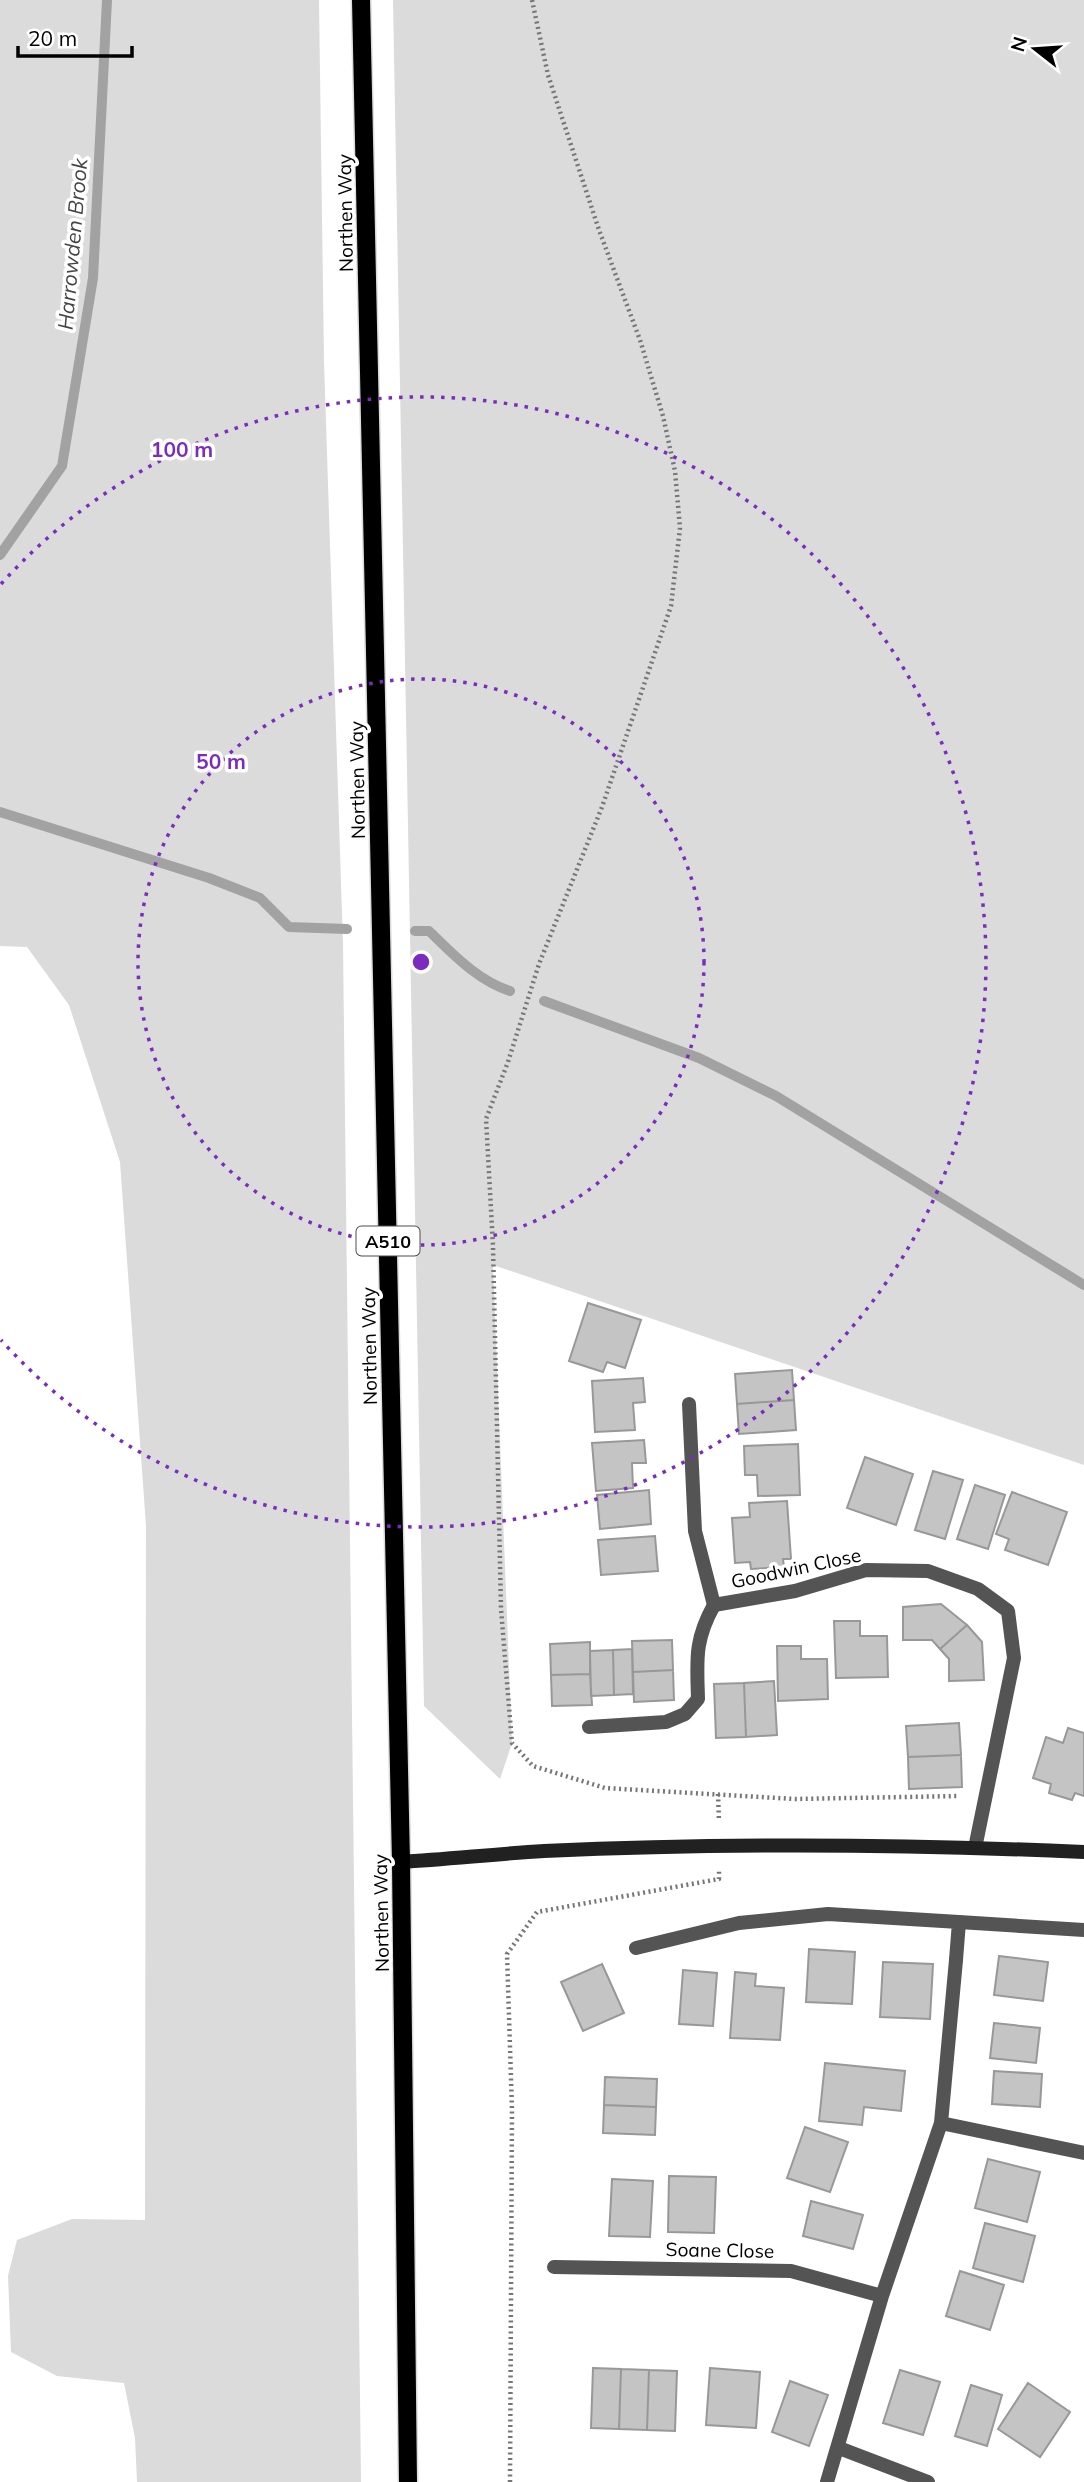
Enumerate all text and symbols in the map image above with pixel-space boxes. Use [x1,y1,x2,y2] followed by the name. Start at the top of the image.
[18,14,131,58] scale bar
[1000,14,1070,84] north arrow
[28,25,77,51] text: 20 m
[1005,34,1032,54] text: N
[332,154,358,272] street label: Northen Way
[52,156,93,331] water label: Harrowden Brook
[151,436,213,462] text: 100 m
[344,721,370,839] street label: Northen Way
[196,748,246,774] text: 50 m
[409,950,433,974] centre of rings
[356,1226,420,1256] road number: A510
[356,1287,382,1405] street label: Northen Way
[729,1543,863,1593] street label: Goodwin Close
[368,1854,394,1972] street label: Northen Way
[665,2237,775,2263] street label: Soane Close

